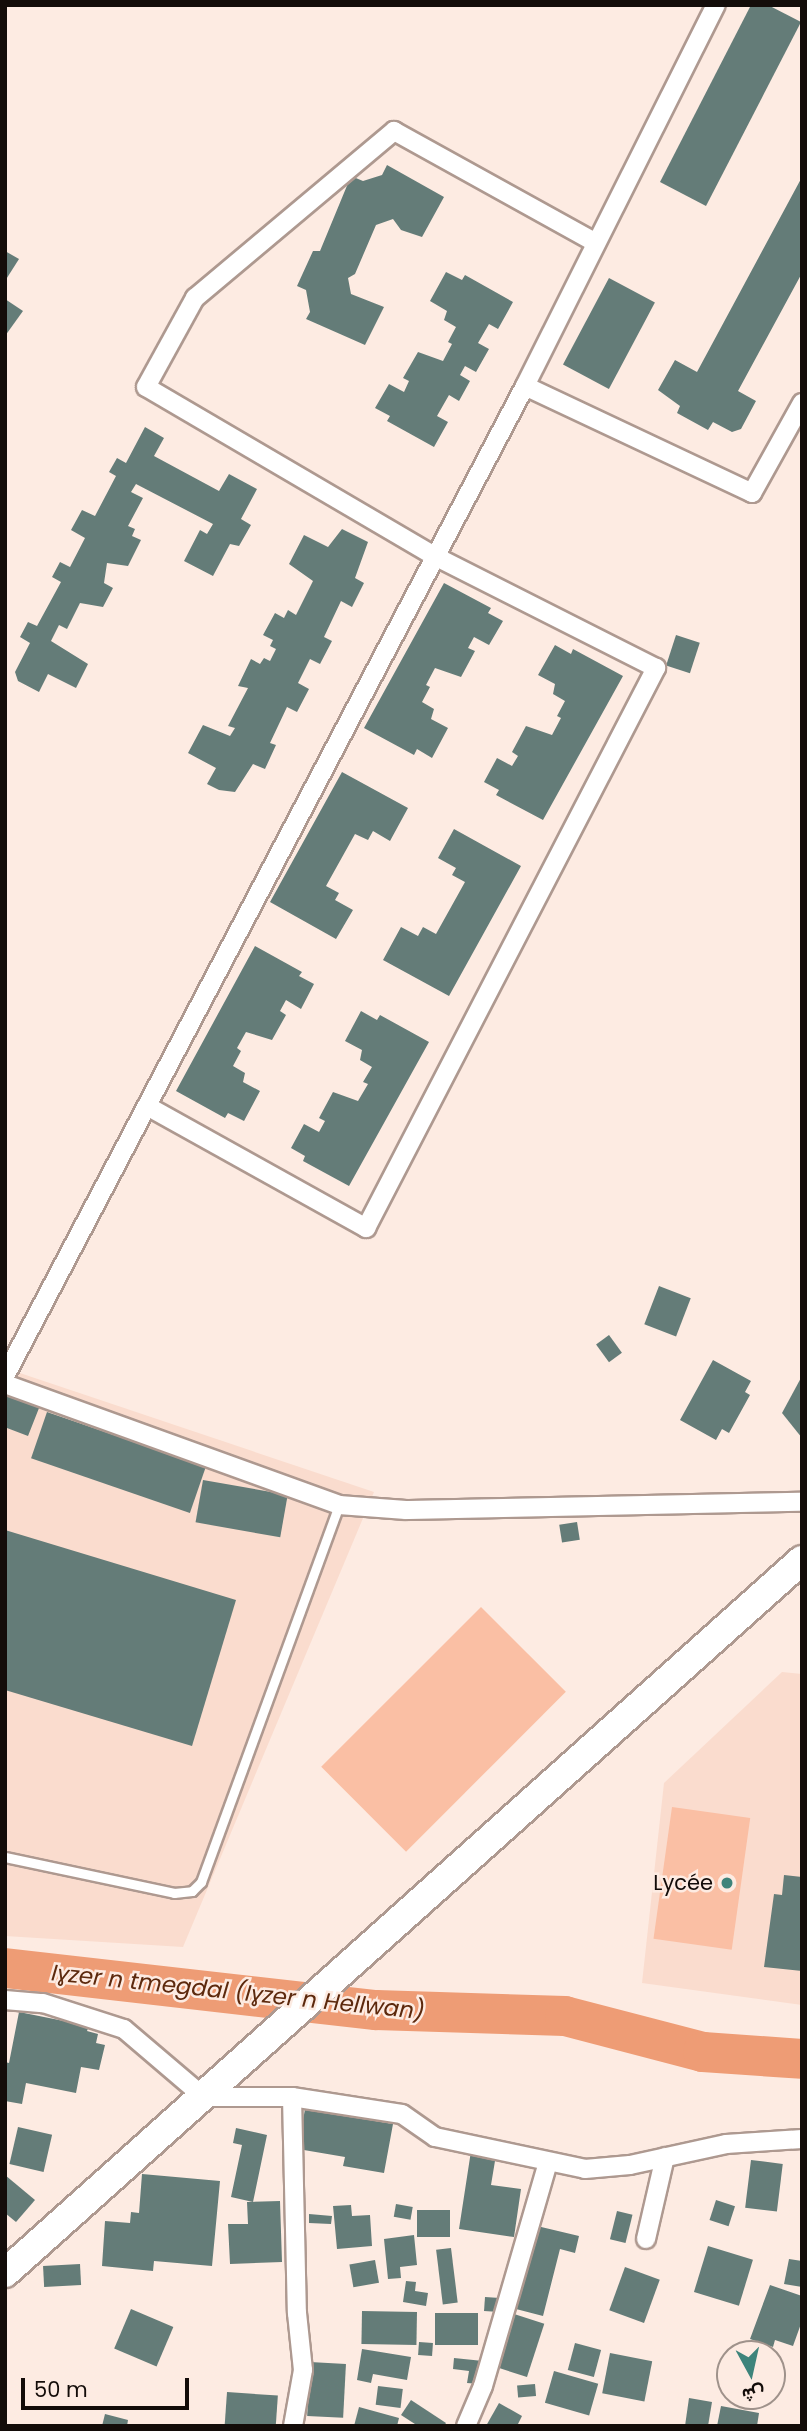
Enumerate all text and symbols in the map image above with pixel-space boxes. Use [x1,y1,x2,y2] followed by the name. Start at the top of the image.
[653,1870,713,1896] place label: Lycée
[719,1875,735,1891] marker: Lycée
[50,1959,426,2025] water label: Iɣzer n tmegdal (Iɣzer n Hellwan)
[716,2340,786,2410] north arrow
[24,2364,192,2408] scale bar
[34,2375,88,2404] text: 50 m
[741,2379,767,2409] text: ش

